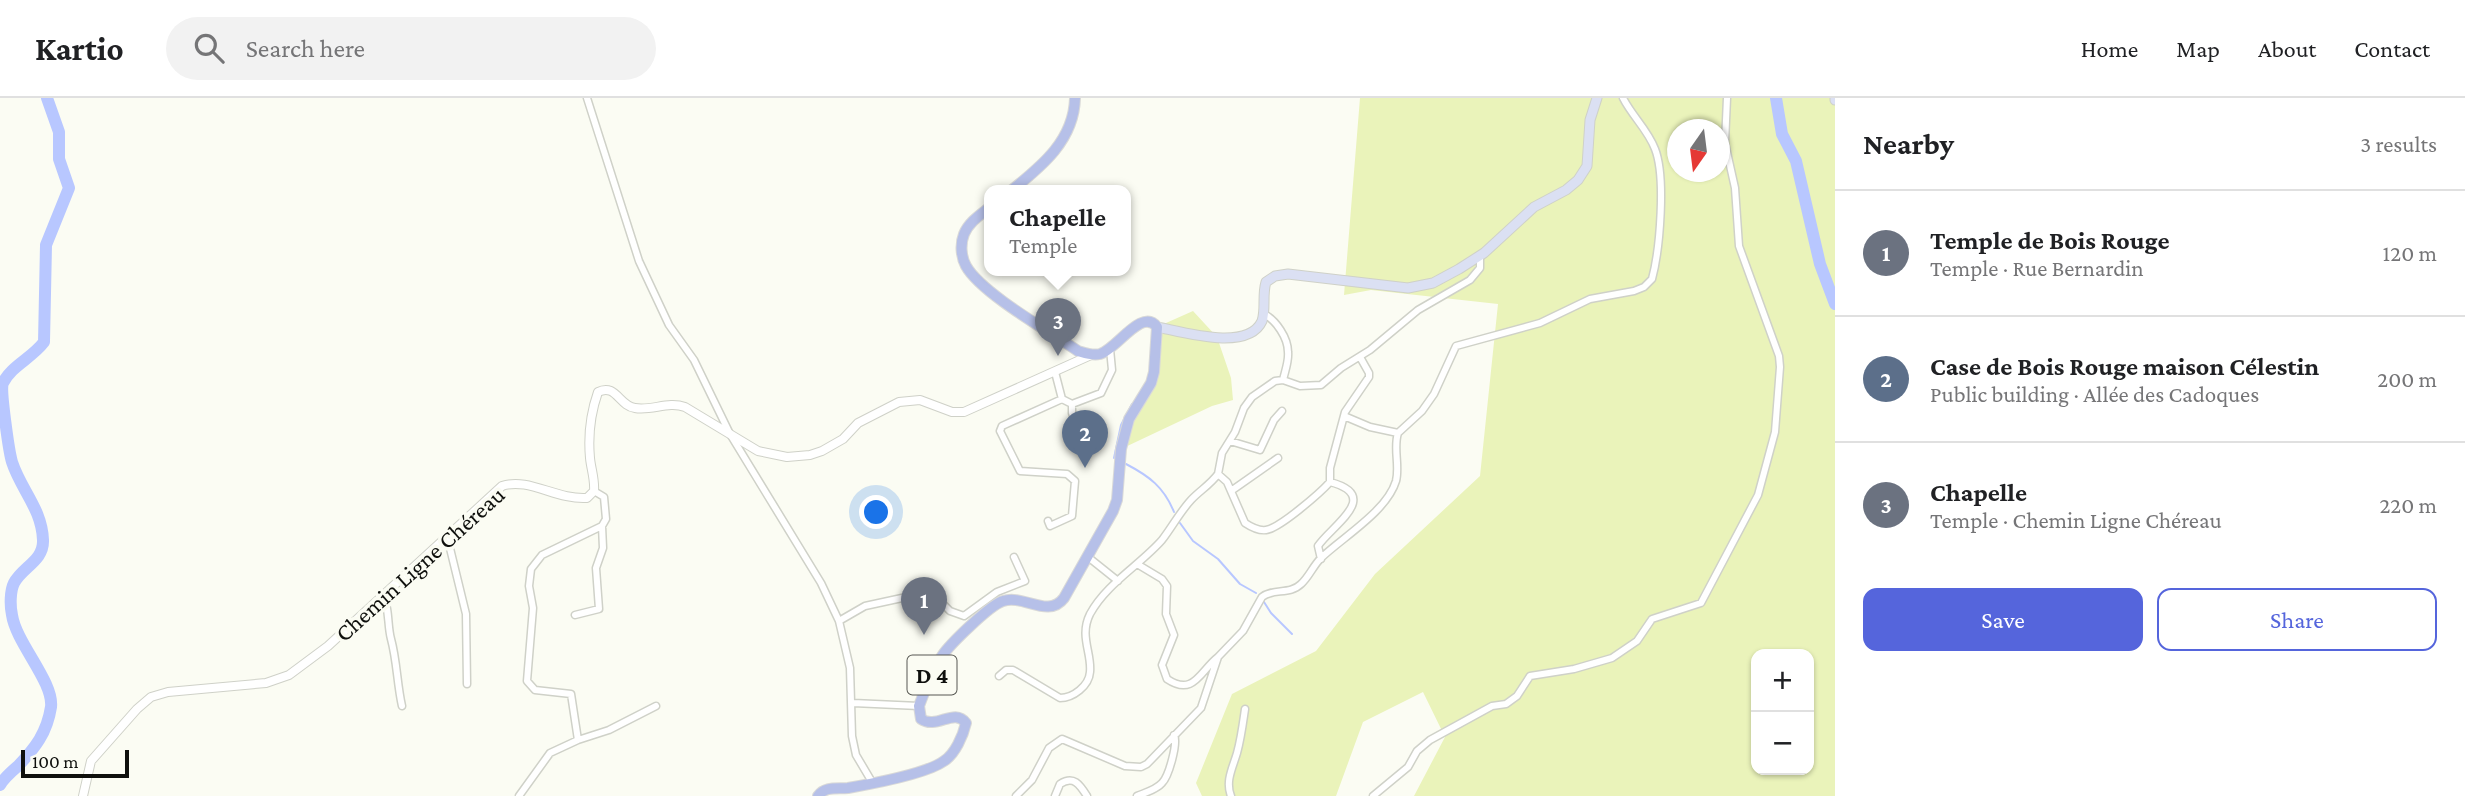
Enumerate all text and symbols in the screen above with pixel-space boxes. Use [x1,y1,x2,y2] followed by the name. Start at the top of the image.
[166,17,656,80] search box
[190,29,228,67] icon: search
[35,30,124,67] text: Kartio
[246,34,365,63] text: Search here
[2081,35,2138,62] text: Home
[2176,35,2220,62] text: Map
[2258,35,2316,62] text: About
[2354,35,2430,62] text: Contact
[1667,119,1730,182] north arrow
[1863,127,1954,160] text: Nearby
[2360,131,2437,157] text: 3 results
[984,185,1131,276] popup
[1009,203,1106,232] text: Chapelle
[1930,226,2170,255] text: Temple de Bois Rouge
[1009,232,1077,258] text: Temple
[1882,240,1890,266] text: 1
[2383,240,2437,266] text: 120 m
[1930,255,2144,281] text: Temple · Rue Bernardin
[1035,298,1081,356] pin: 3
[1930,352,2319,381] text: Case de Bois Rouge maison Célestin
[1880,366,1892,392] text: 2
[2377,366,2437,392] text: 200 m
[1930,381,2259,407] text: Public building · Allée des Cadoques
[1062,410,1108,468] pin: 2
[1930,478,2027,507] text: Chapelle
[330,480,510,647] street label: Chemin Ligne Chéreau
[1880,492,1892,518] text: 3
[2379,492,2437,518] text: 220 m
[859,495,893,529] your location
[1930,507,2222,533] text: Temple · Chemin Ligne Chéreau
[901,577,947,635] pin: 1
[1863,588,2143,651] button: Save
[2157,588,2437,651] button: Share
[1751,649,1814,775] map controls
[1751,649,1814,712] button: +
[908,656,956,694] road number: D 4
[1751,712,1814,775] button: −
[21,747,130,779] scale bar
[32,751,79,772] text: 100 m

